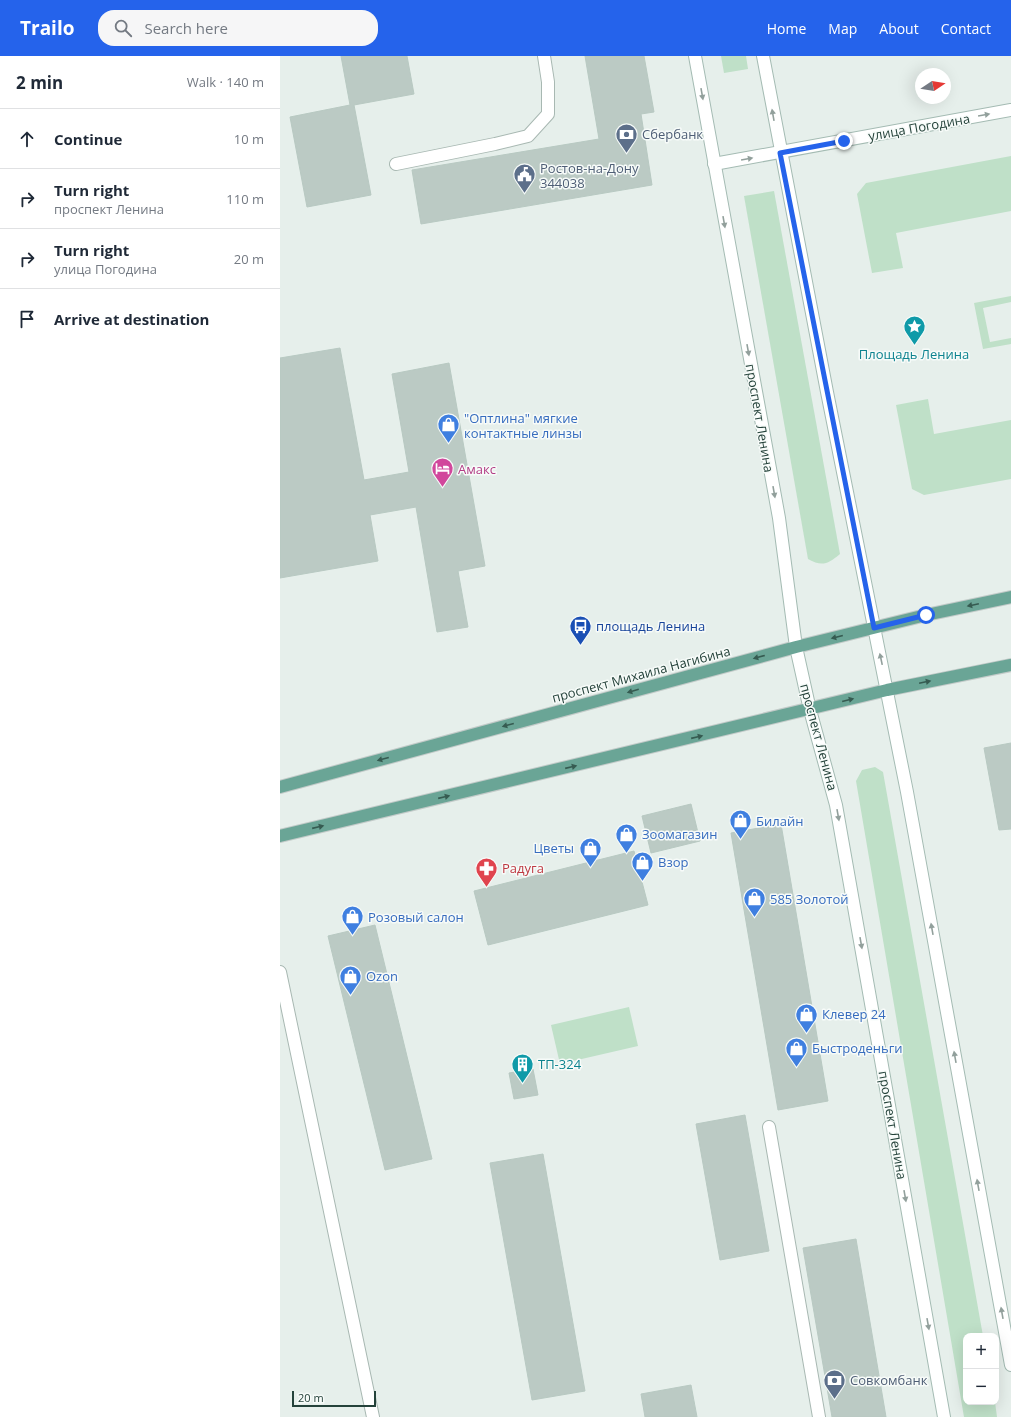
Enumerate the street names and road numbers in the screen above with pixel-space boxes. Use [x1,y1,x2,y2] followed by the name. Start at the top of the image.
[867,109,971,145] street label: улица Погодина
[742,362,778,474] street label: проспект Ленина
[550,641,732,707] street label: проспект Михаила Нагибина
[796,682,842,792] street label: проспект Ленина
[875,1069,911,1181] street label: проспект Ленина

